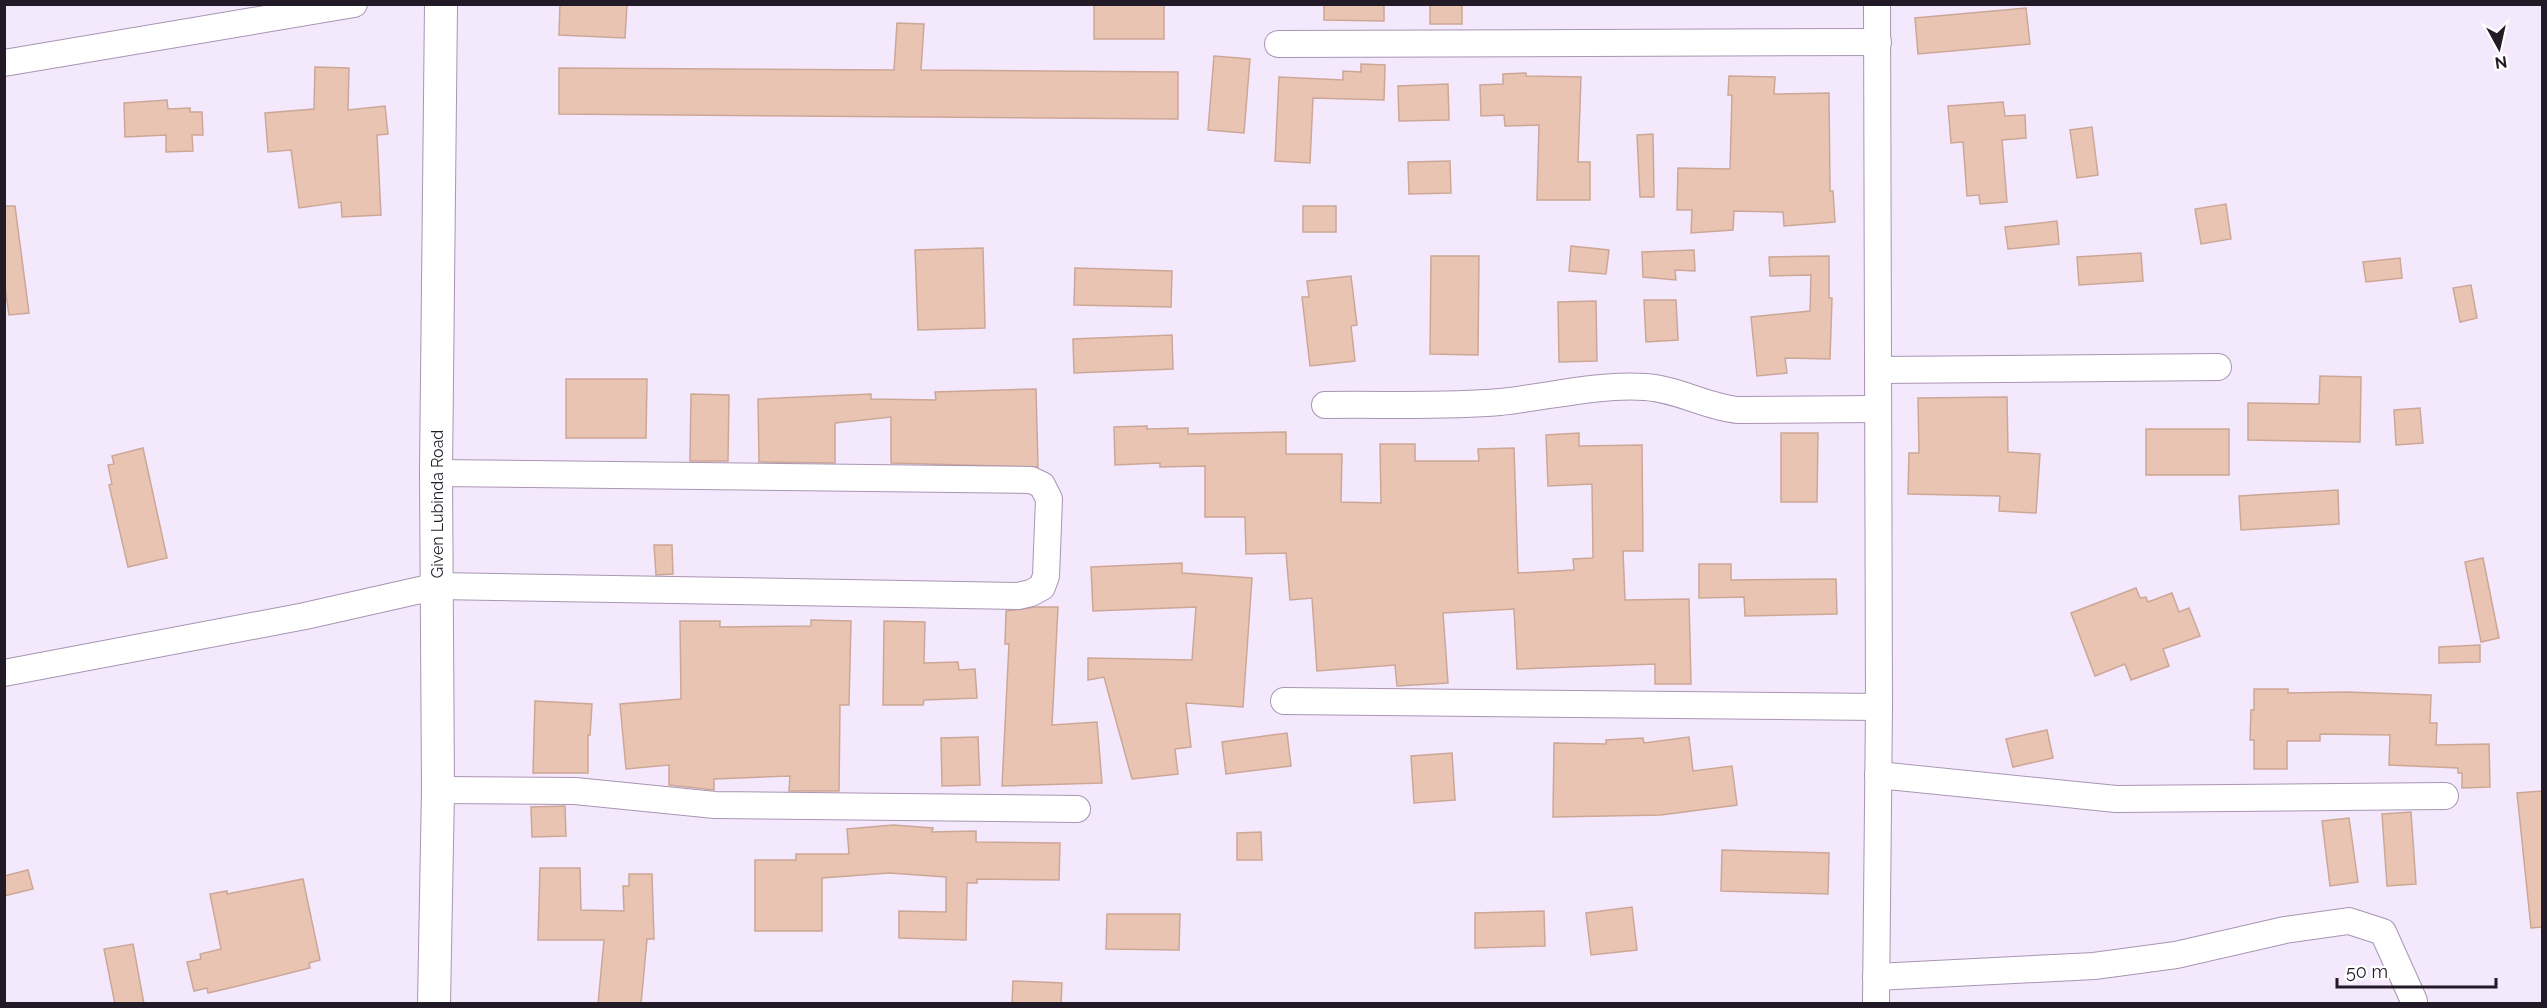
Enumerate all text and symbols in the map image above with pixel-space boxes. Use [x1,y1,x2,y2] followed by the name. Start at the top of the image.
[2469,18,2529,78] north arrow
[2494,52,2508,73] text: N
[428,430,447,578] street label: Given Lubinda Road
[2337,951,2496,989] scale bar
[2346,961,2388,982] text: 50 m

